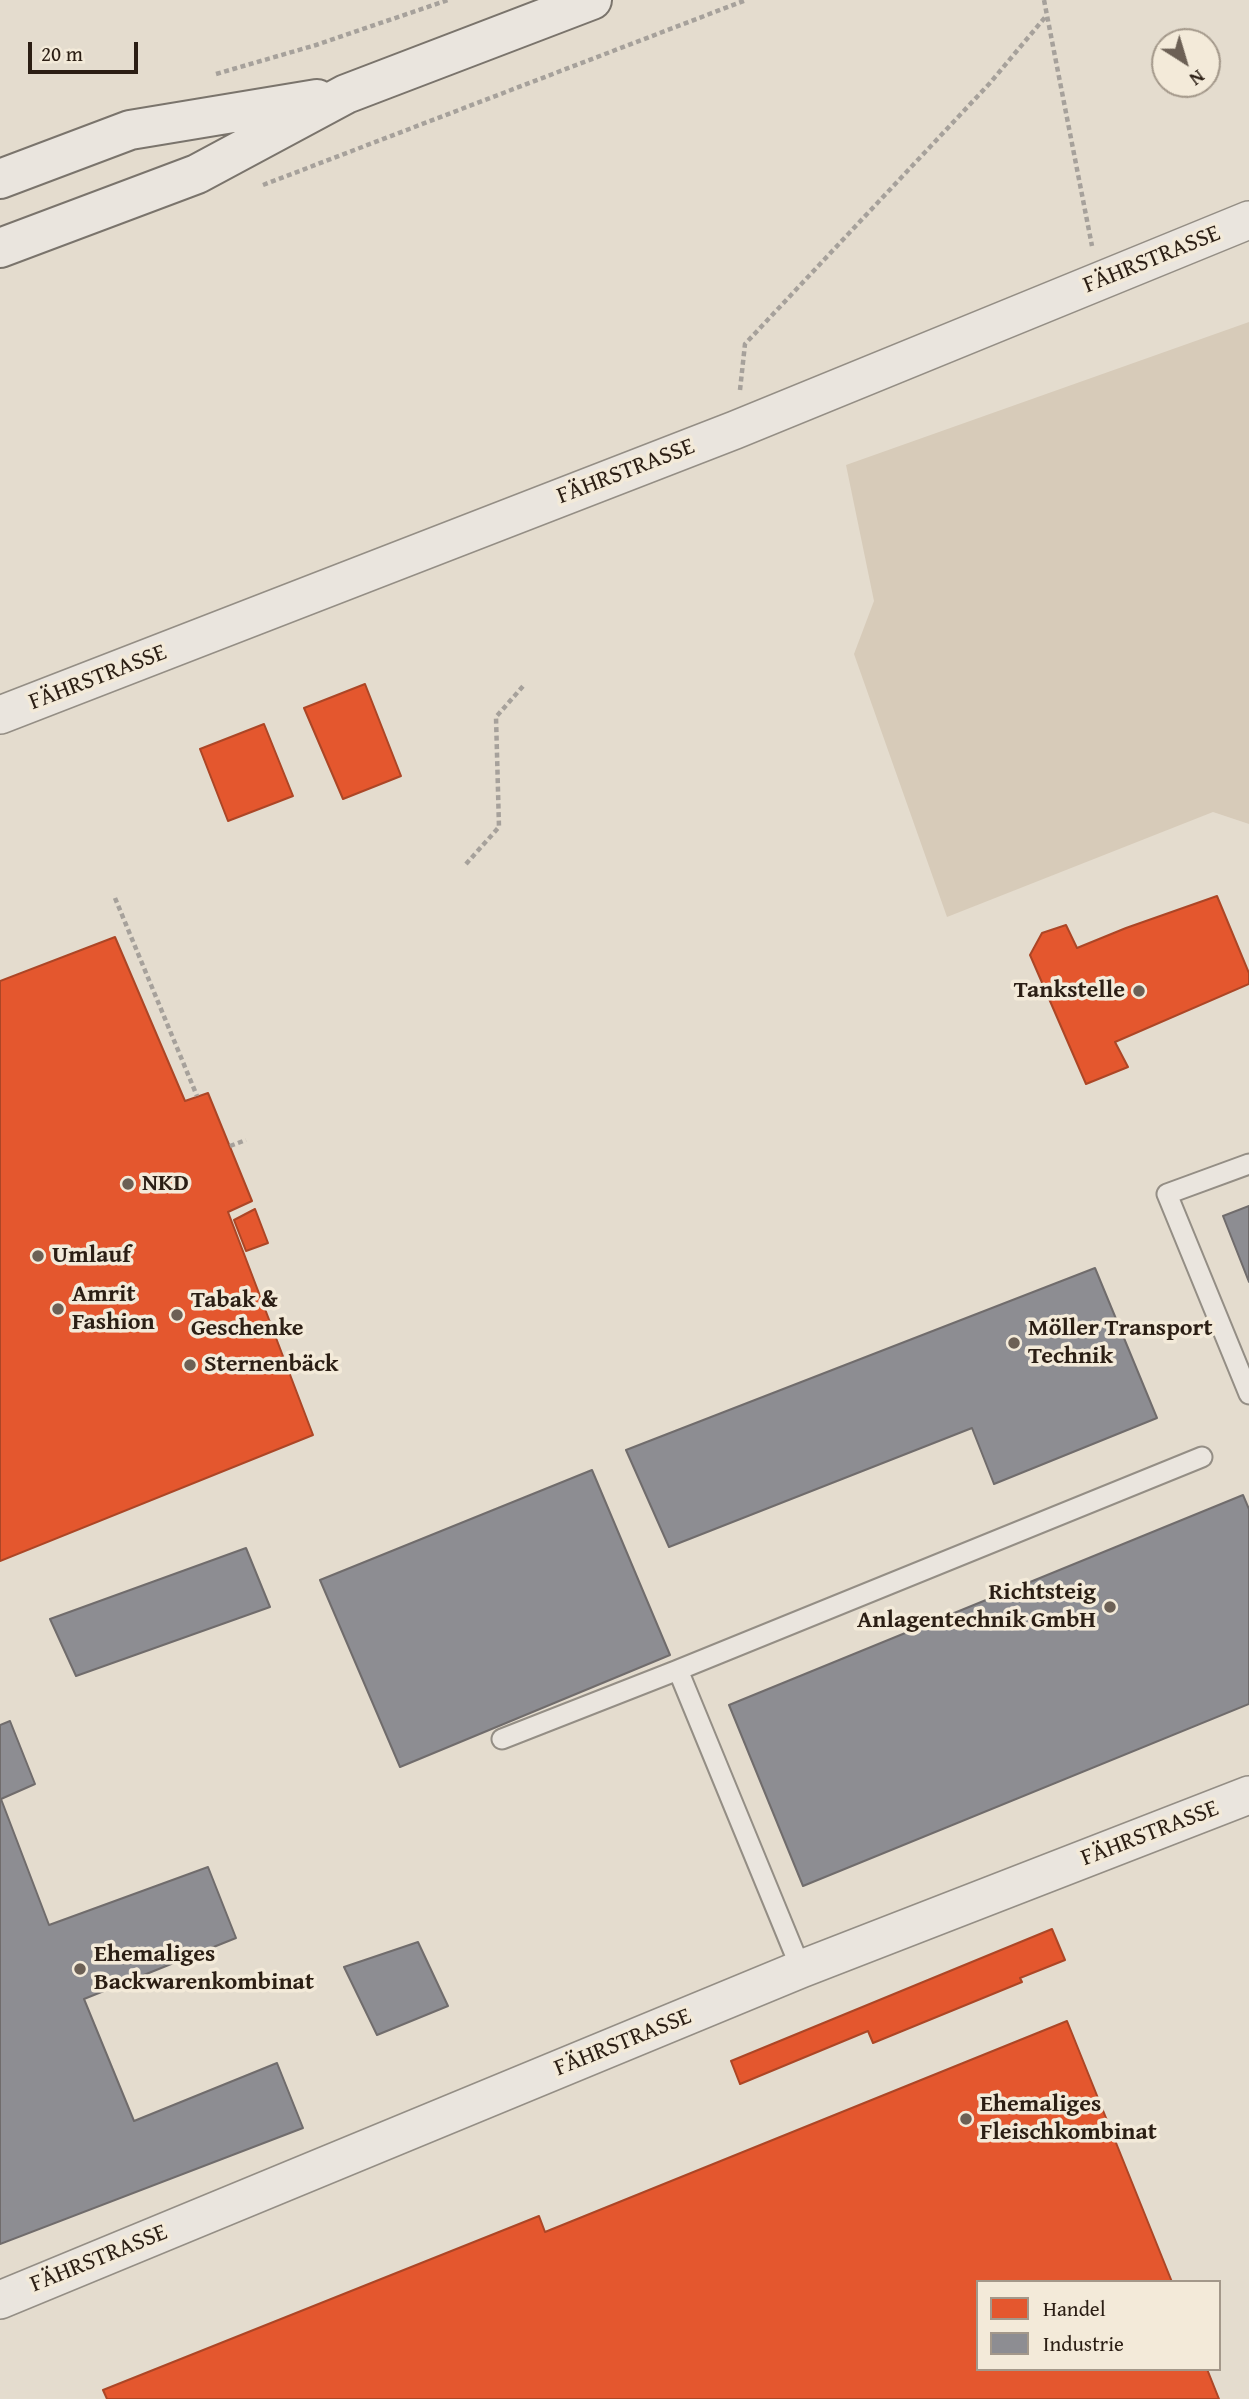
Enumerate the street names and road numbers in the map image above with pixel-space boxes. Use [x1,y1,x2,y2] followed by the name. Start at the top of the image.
[1079,219,1225,301] street label: FÄHRSTRASSE
[553,433,699,511] street label: FÄHRSTRASSE
[25,639,171,717] street label: FÄHRSTRASSE
[1077,1795,1223,1873] street label: FÄHRSTRASSE
[550,2002,696,2084] street label: FÄHRSTRASSE
[26,2218,172,2300] street label: FÄHRSTRASSE

